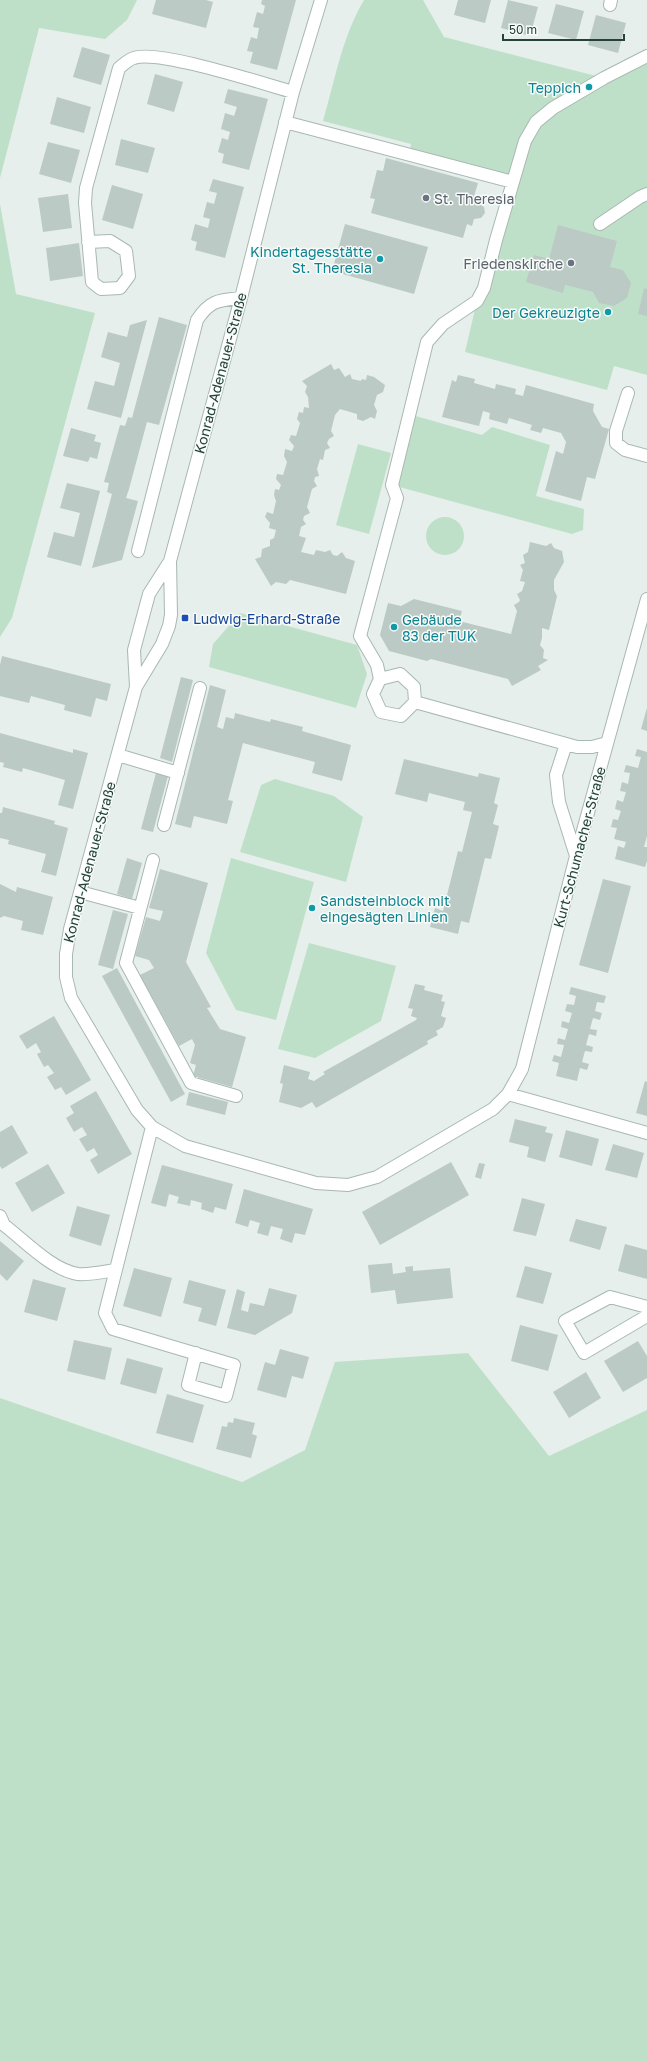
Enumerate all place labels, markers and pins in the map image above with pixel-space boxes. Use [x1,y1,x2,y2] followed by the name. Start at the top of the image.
[528,79,581,96] place label: Teppich
[584,82,594,92] marker: Teppich
[434,190,514,207] place label: St. Theresia
[421,193,431,203] marker: St. Theresia
[250,243,372,276] place label: Kindertagesstätte St. Theresia
[375,254,385,264] marker: Kindertagesstätte St. Theresia
[463,255,563,272] place label: Friedenskirche
[566,258,576,268] marker: Friedenskirche
[492,304,600,321] place label: Der Gekreuzigte
[603,307,613,317] marker: Der Gekreuzigte
[193,610,340,627] place label: Ludwig-Erhard-Straße
[402,611,477,644] place label: Gebäude 83 der TUK
[180,613,190,623] marker: Ludwig-Erhard-Straße
[389,622,399,632] marker: Gebäude 83 der TUK
[320,892,450,925] place label: Sandsteinblock mit eingesägten Linien
[307,903,317,913] marker: Sandsteinblock mit eingesägten Linien

